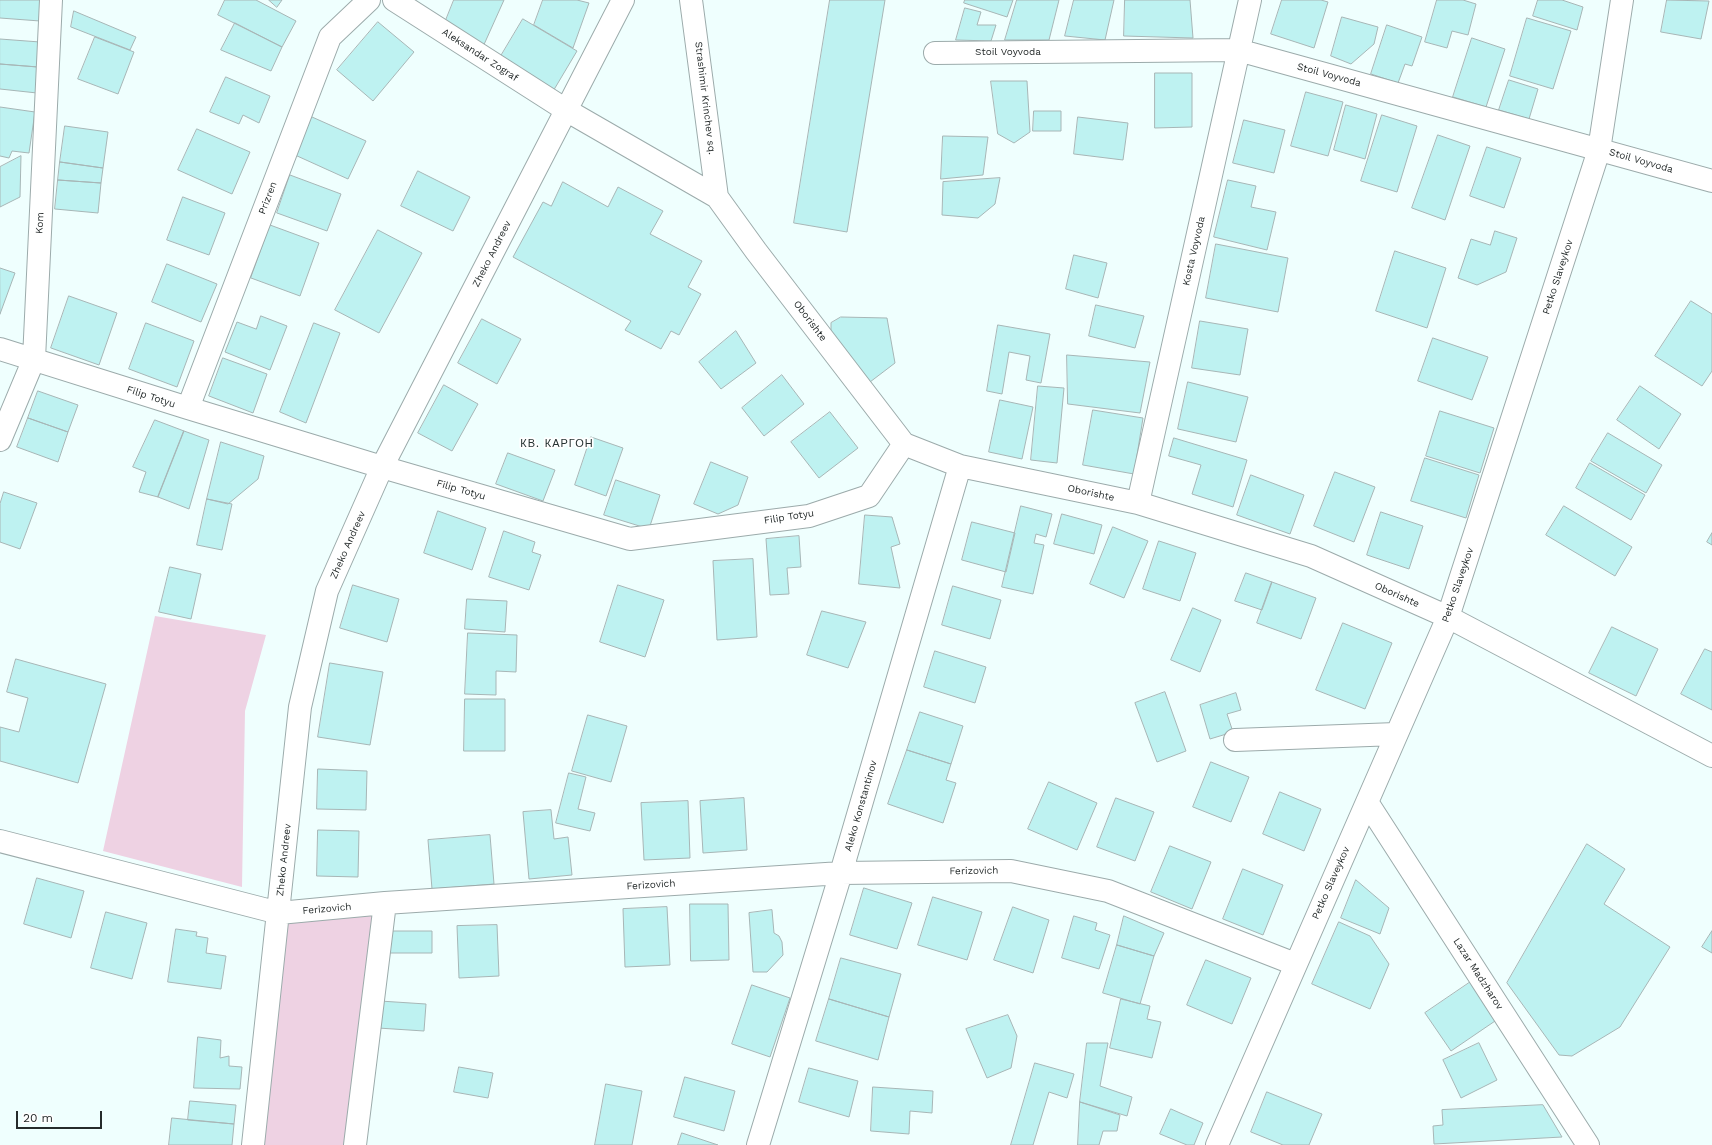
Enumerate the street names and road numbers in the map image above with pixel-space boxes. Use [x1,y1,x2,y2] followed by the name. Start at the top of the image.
[440,26,520,84] street label: Aleksandar Zograf
[692,41,718,155] street label: Strashimir Krinchev sq.
[975,46,1041,58] street label: Stoil Voyvoda
[1296,61,1362,89] street label: Stoil Voyvoda
[1608,146,1674,176] street label: Stoil Voyvoda
[256,180,280,216] street label: Prizren
[33,212,47,234] street label: Kom
[1180,215,1208,287] street label: Kosta Voyvoda
[470,219,514,289] street label: Zheko Andreev
[1540,238,1576,316] street label: Petko Slaveykov
[791,298,829,344] street label: Oborishte
[125,383,177,411] street label: Filip Totyu
[435,477,487,503] street label: Filip Totyu
[1066,482,1116,504] street label: Oborishte
[763,507,815,527] street label: Filip Totyu
[328,509,368,581] street label: Zheko Andreev
[1440,546,1476,624] street label: Petko Slaveykov
[1373,580,1421,610] street label: Oborishte
[842,759,880,853] street label: Aleko Konstantinov
[274,823,294,897] street label: Zheko Andreev
[1310,845,1352,921] street label: Petko Slaveykov
[949,865,999,877] street label: Ferizovich
[626,877,676,893] street label: Ferizovich
[302,901,352,917] street label: Ferizovich
[1450,936,1506,1012] street label: Lazar Madzharov

